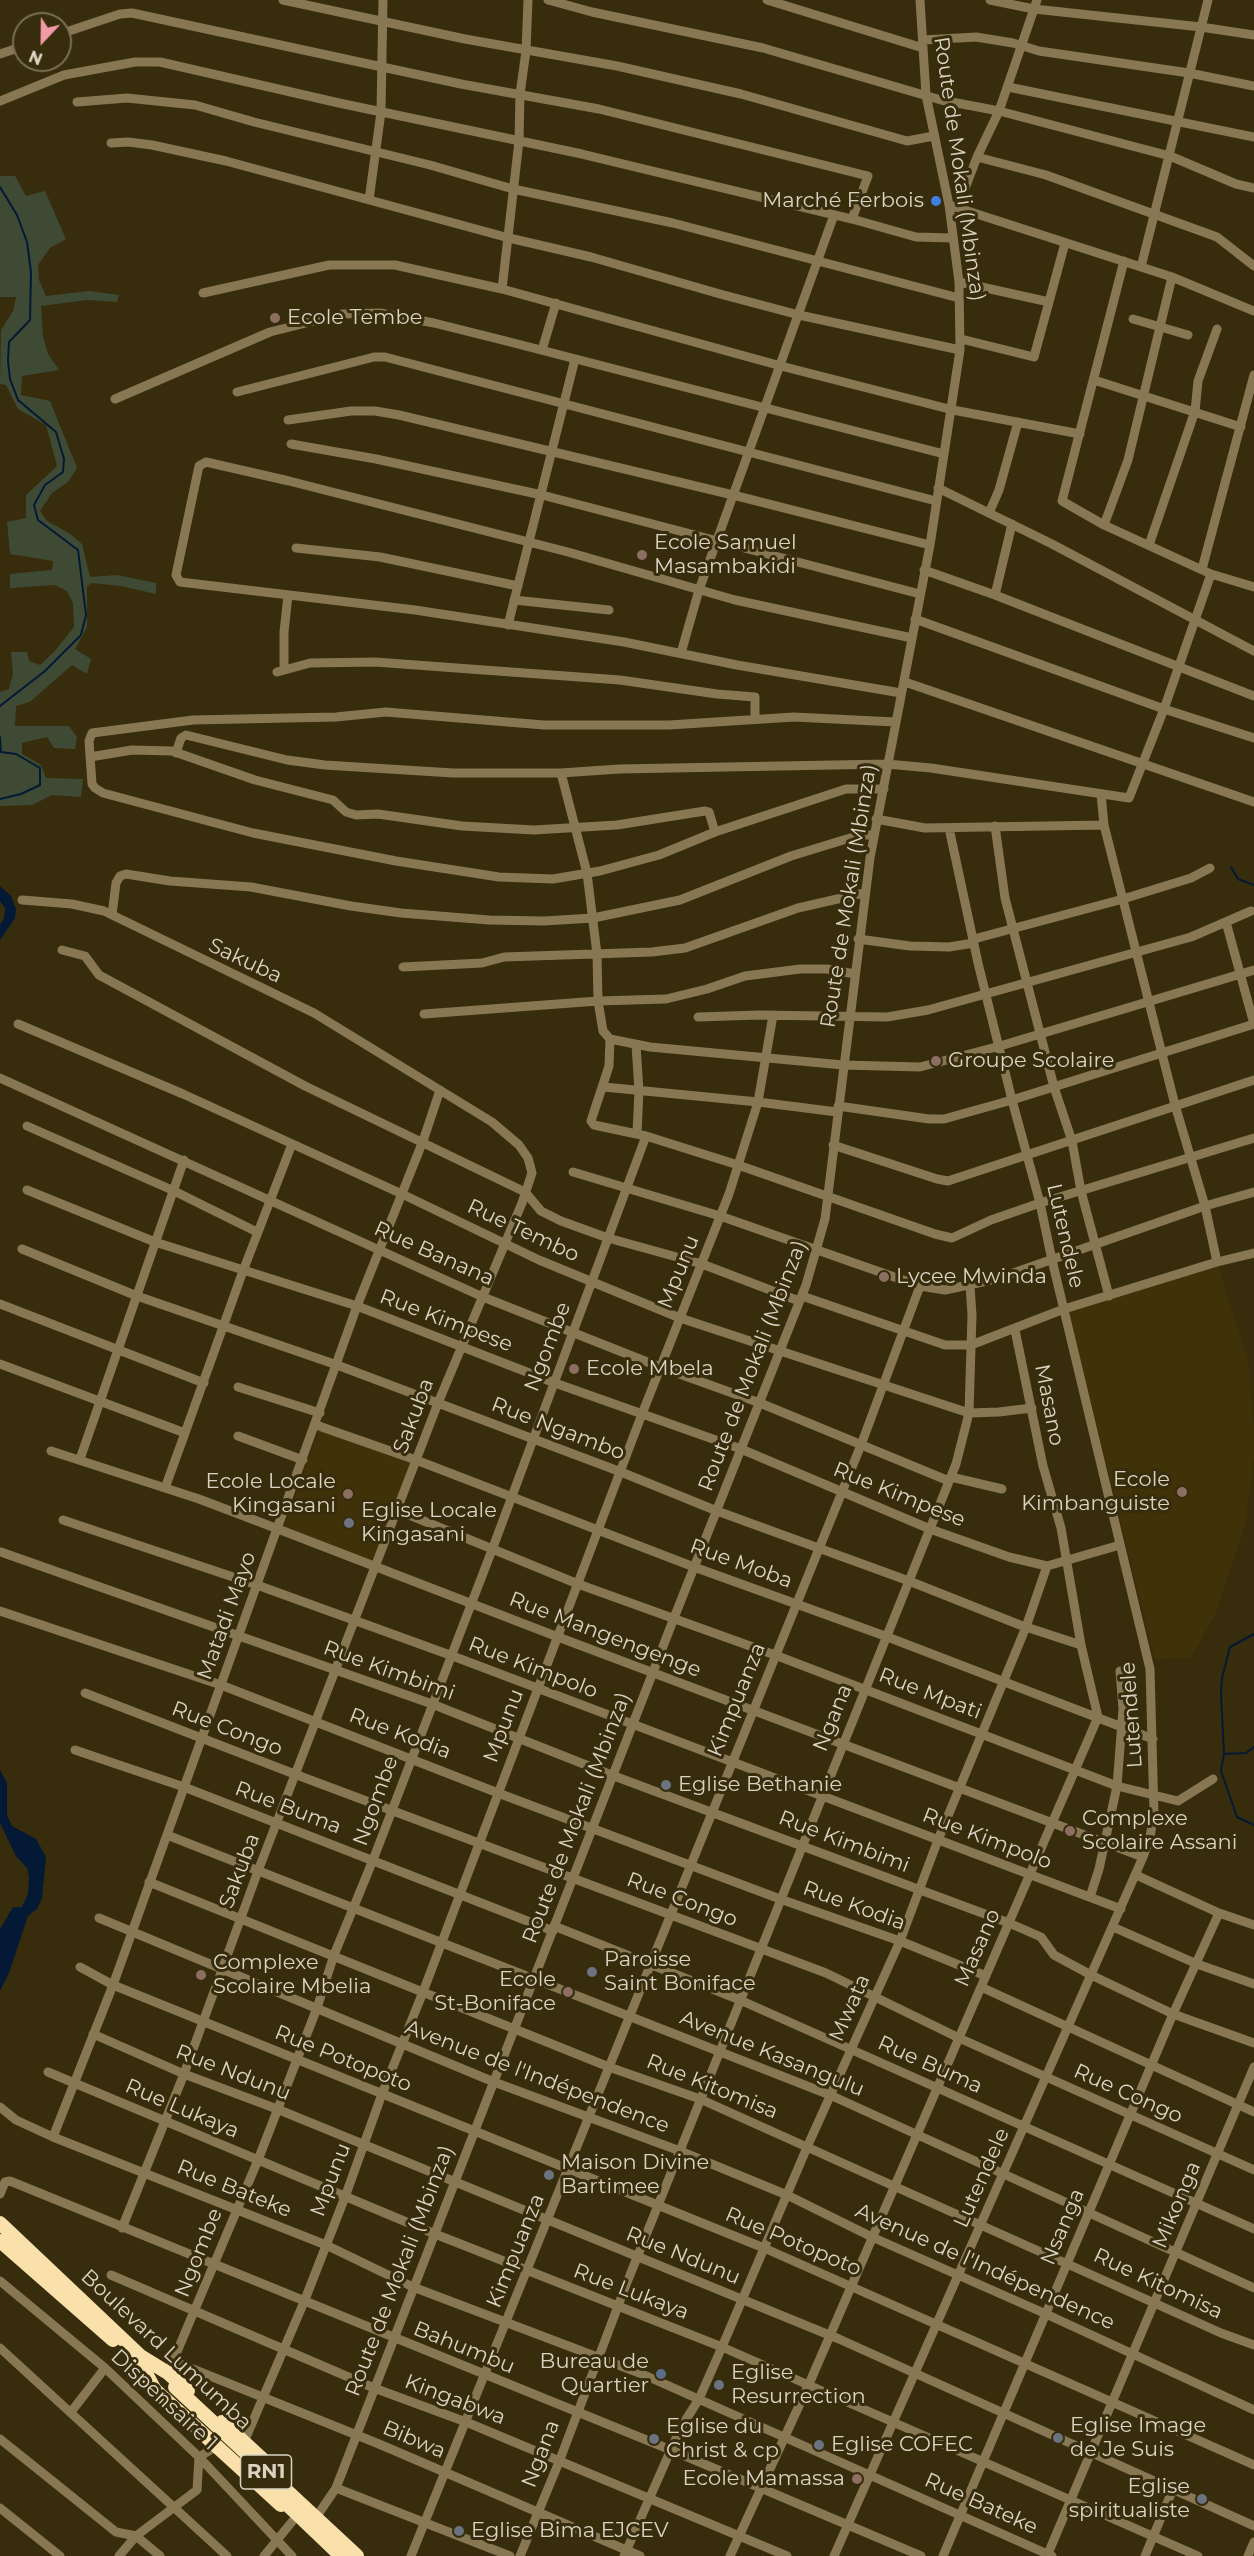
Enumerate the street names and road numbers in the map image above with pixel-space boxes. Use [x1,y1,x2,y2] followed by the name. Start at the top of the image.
[928,35,990,303] street label: Route de Mokali (Mbinza)
[816,762,882,1030] street label: Route de Mokali (Mbinza)
[204,933,286,989] street label: Sakuba
[1041,1181,1089,1291] street label: Lutendele
[463,1194,583,1268] street label: Rue Tembo
[370,1216,498,1292] street label: Rue Banana
[653,1232,705,1312] street label: Mpunu
[693,1237,813,1495] street label: Route de Mokali (Mbinza)
[376,1284,516,1358] street label: Rue Kimpese
[519,1299,577,1395] street label: Ngombe
[1029,1362,1069,1448] street label: Masano
[388,1375,440,1457] street label: Sakuba
[488,1392,628,1466] street label: Rue Ngambo
[829,1457,969,1533] street label: Rue Kimpese
[686,1534,796,1594] street label: Rue Moba
[192,1548,262,1684] street label: Matadi Mayo
[505,1587,705,1683] street label: Rue Mangengenge
[465,1632,601,1704] street label: Rue Kimpolo
[320,1636,458,1706] street label: Rue Kimbimi
[703,1639,771,1761] street label: Kimpuanza
[1116,1661,1148,1769] street label: Lutendele
[875,1663,985,1725] street label: Rue Mpati
[808,1681,858,1755] street label: Ngana
[478,1686,530,1766] street label: Mpunu
[517,1689,637,1947] street label: Route de Mokali (Mbinza)
[168,1696,286,1762] street label: Rue Congo
[345,1703,455,1765] street label: Rue Kodia
[348,1753,404,1849] street label: Ngombe
[231,1776,345,1840] street label: Rue Buma
[919,1803,1055,1875] street label: Rue Kimpolo
[775,1805,913,1879] street label: Rue Kimbimi
[214,1830,266,1912] street label: Sakuba
[623,1867,741,1933] street label: Rue Congo
[799,1876,909,1936] street label: Rue Kodia
[950,1905,1006,1991] street label: Masano
[824,1970,876,2046] street label: Mwata
[676,2005,868,2103] street label: Avenue Kasangulu
[401,2015,673,2139] street label: Avenue de l'Indépendence
[271,2020,415,2098] street label: Rue Potopoto
[874,2031,986,2099] street label: Rue Buma
[172,2040,294,2106] street label: Rue Ndunu
[642,2049,782,2125] street label: Rue Kitomisa
[1070,2059,1186,2129] street label: Rue Congo
[121,2074,243,2144] street label: Rue Lukaya
[949,2124,1015,2232] street label: Lutendele
[305,2140,357,2220] street label: Mpunu
[340,2142,460,2400] street label: Route de Mokali (Mbinza)
[173,2155,295,2223] street label: Rue Bateke
[1147,2158,1207,2252] street label: Mikonga
[1036,2185,1090,2269] street label: Nsanga
[482,2190,550,2312] street label: Kimpuanza
[851,2198,1119,2336] street label: Avenue de l'Indépendence
[721,2202,865,2282] street label: Rue Potopoto
[170,2205,228,2301] street label: Ngombe
[622,2222,744,2290] street label: Rue Ndunu
[1089,2243,1227,2325] street label: Rue Kitomisa
[570,2258,692,2326] street label: Rue Lukaya
[75,2264,257,2436] street label: Boulevard Lumumba
[410,2316,518,2380] street label: Bahumbu
[105,2344,223,2456] street label: Dispensaire 1
[401,2369,509,2431] street label: Kingabwa
[379,2416,449,2464] street label: Bibwa
[517,2417,565,2491] street label: Ngana
[240,2455,292,2489] road number: RN1
[920,2468,1042,2540] street label: Rue Bateke

